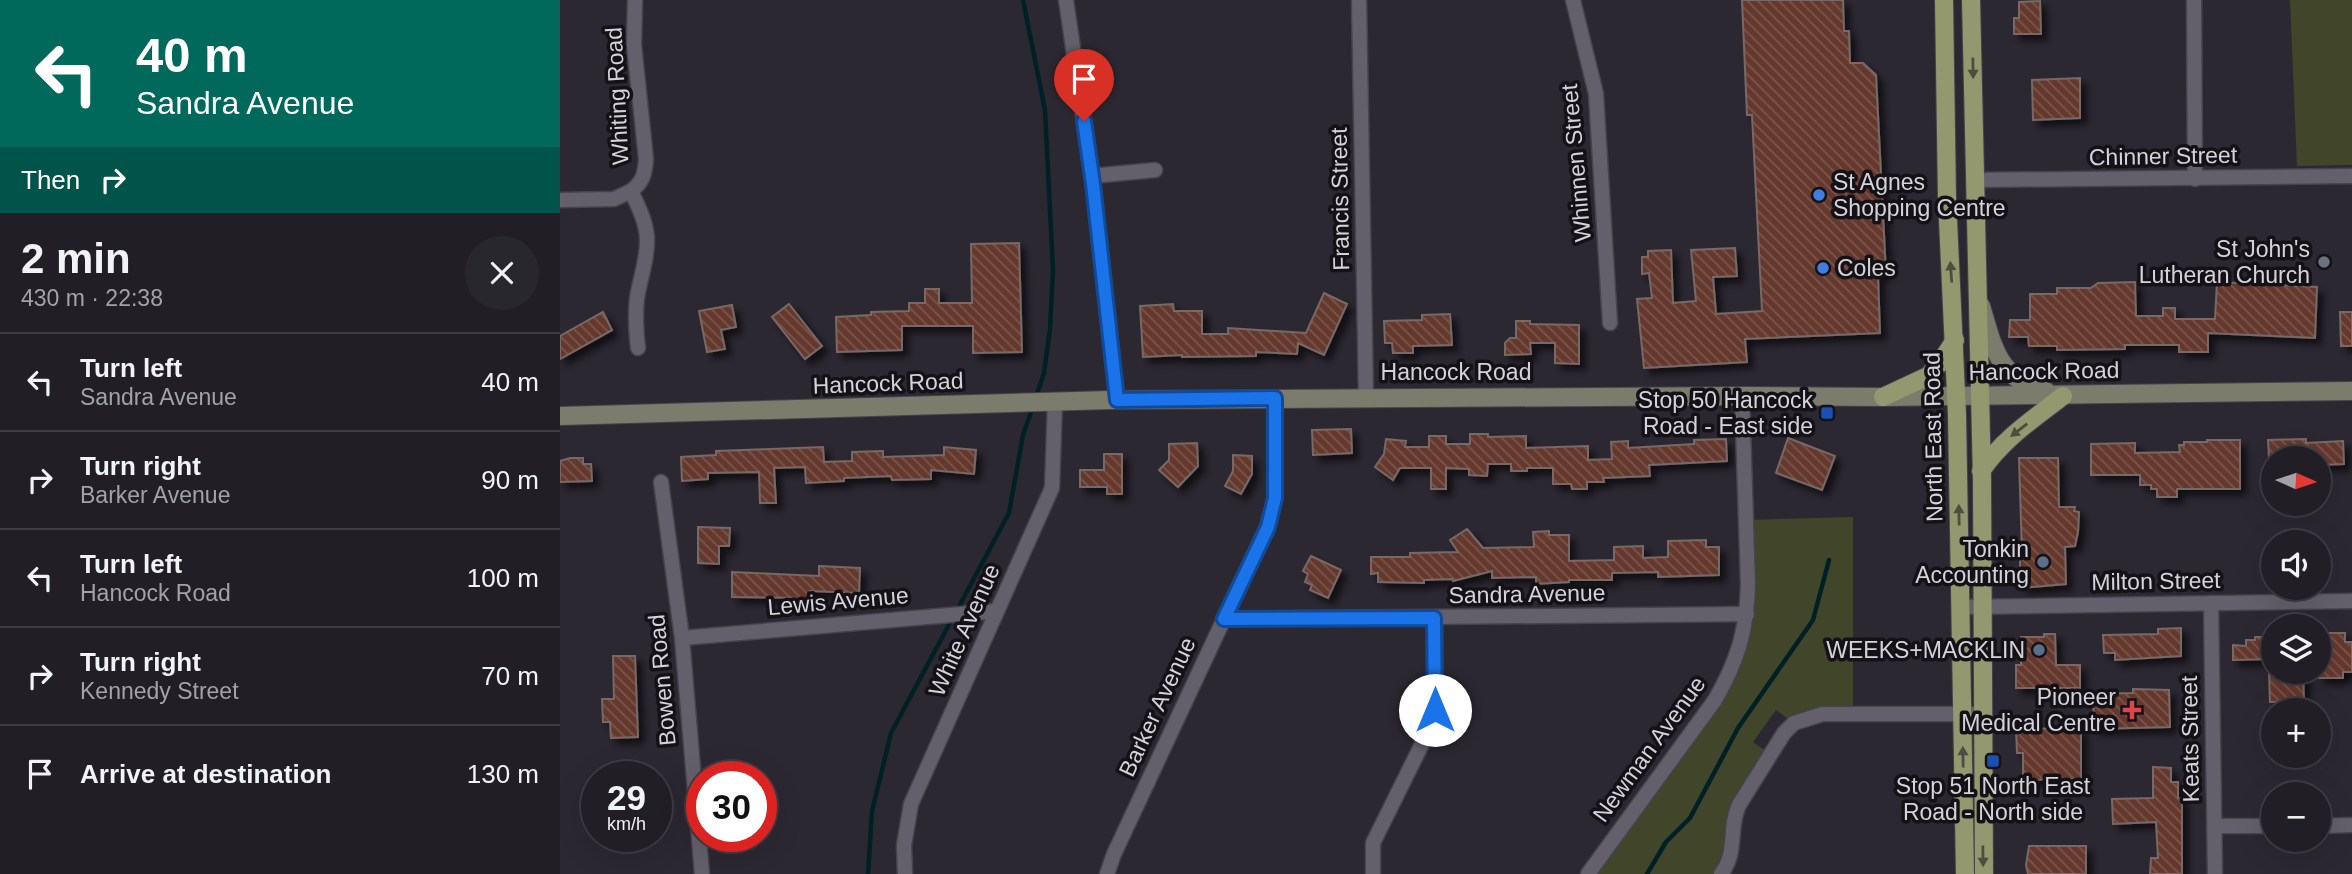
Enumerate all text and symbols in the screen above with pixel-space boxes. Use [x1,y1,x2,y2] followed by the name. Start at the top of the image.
[600,26,634,166] street label: Whiting Road
[21,28,112,119] icon: left
[136,28,248,82] text: 40 m
[1054,49,1114,121] pin
[1967,57,1978,79] one-way arrow
[1065,60,1103,98] icon: arrive
[1556,82,1596,243] street label: Whinnen Street
[136,85,354,121] text: Sandra Avenue
[1326,127,1354,271] street label: Francis Street
[2089,142,2238,170] street label: Chinner Street
[94,161,132,199] icon: right
[21,165,80,195] text: Then
[1833,169,2006,221] place label: St Agnes Shopping Centre
[1811,187,1827,203] marker: St Agnes Shopping Centre
[21,235,131,282] text: 2 min
[465,236,539,310] button: close
[2139,236,2310,288] place label: St John's Lutheran Church
[2316,254,2332,270] marker: St John's Lutheran Church
[1837,255,1896,281] place label: Coles
[1815,260,1831,276] marker: Coles
[1945,261,1956,283] one-way arrow
[21,285,163,311] text: 430 m · 22:38
[1919,352,1947,522] street label: North East Road
[80,353,182,383] text: Turn left
[1968,357,2120,385] street label: Hancock Road
[1381,359,1531,385] street label: Hancock Road
[21,363,59,401] icon: left
[481,367,539,397] text: 40 m
[812,367,964,399] street label: Hancock Road
[80,384,237,410] text: Sandra Avenue
[1638,387,1813,439] place label: Stop 50 Hancock Road - East side
[1819,405,1835,421] marker: Stop 50 Hancock Road - East side
[2010,422,2028,437] one-way arrow
[2261,446,2331,516] north arrow
[2261,446,2331,852] map controls
[80,451,201,481] text: Turn right
[21,461,59,499] icon: right
[481,465,539,495] text: 90 m
[80,482,230,508] text: Barker Avenue
[1953,503,1965,525] one-way arrow
[2261,530,2331,600] button: sound
[1915,536,2029,588] place label: Tonkin Accounting
[80,549,182,579] text: Turn left
[2035,554,2051,570] marker: Tonkin Accounting
[21,559,59,597] icon: left
[923,560,1005,700] street label: White Avenue
[467,563,539,593] text: 100 m
[2091,567,2221,595] street label: Milton Street
[80,580,231,606] text: Hancock Road
[1448,580,1606,608] street label: Sandra Avenue
[766,582,910,620] street label: Lewis Avenue
[643,613,681,747] street label: Bowen Road
[2261,614,2331,684] button: layers
[1113,633,1201,781] street label: Barker Avenue
[1826,637,2025,663] place label: WEEKS+MACKLIN
[2031,642,2047,658] marker: WEEKS+MACKLIN
[80,647,201,677] text: Turn right
[21,657,59,695] icon: right
[481,661,539,691] text: 70 m
[1588,671,1710,827] street label: Newman Avenue
[1398,673,1472,747] position arrow
[2176,675,2204,803] street label: Keats Street
[80,678,239,704] text: Kennedy Street
[1961,684,2116,736] place label: Pioneer Medical Centre
[2261,698,2331,768] button: +
[2122,700,2142,720] marker: Pioneer Medical Centre
[1957,746,1969,768] one-way arrow
[1985,753,2001,769] marker: Stop 51 North East Road - North side
[21,755,59,793] icon: arrive
[80,759,331,789] text: Arrive at destination
[467,759,539,789] text: 130 m
[686,761,777,852] speed limit sign: 30
[1896,773,2091,825] place label: Stop 51 North East Road - North side
[607,778,646,817] text: 29
[2261,782,2331,852] button: −
[607,814,646,834] text: km/h
[1978,845,1989,867] one-way arrow

